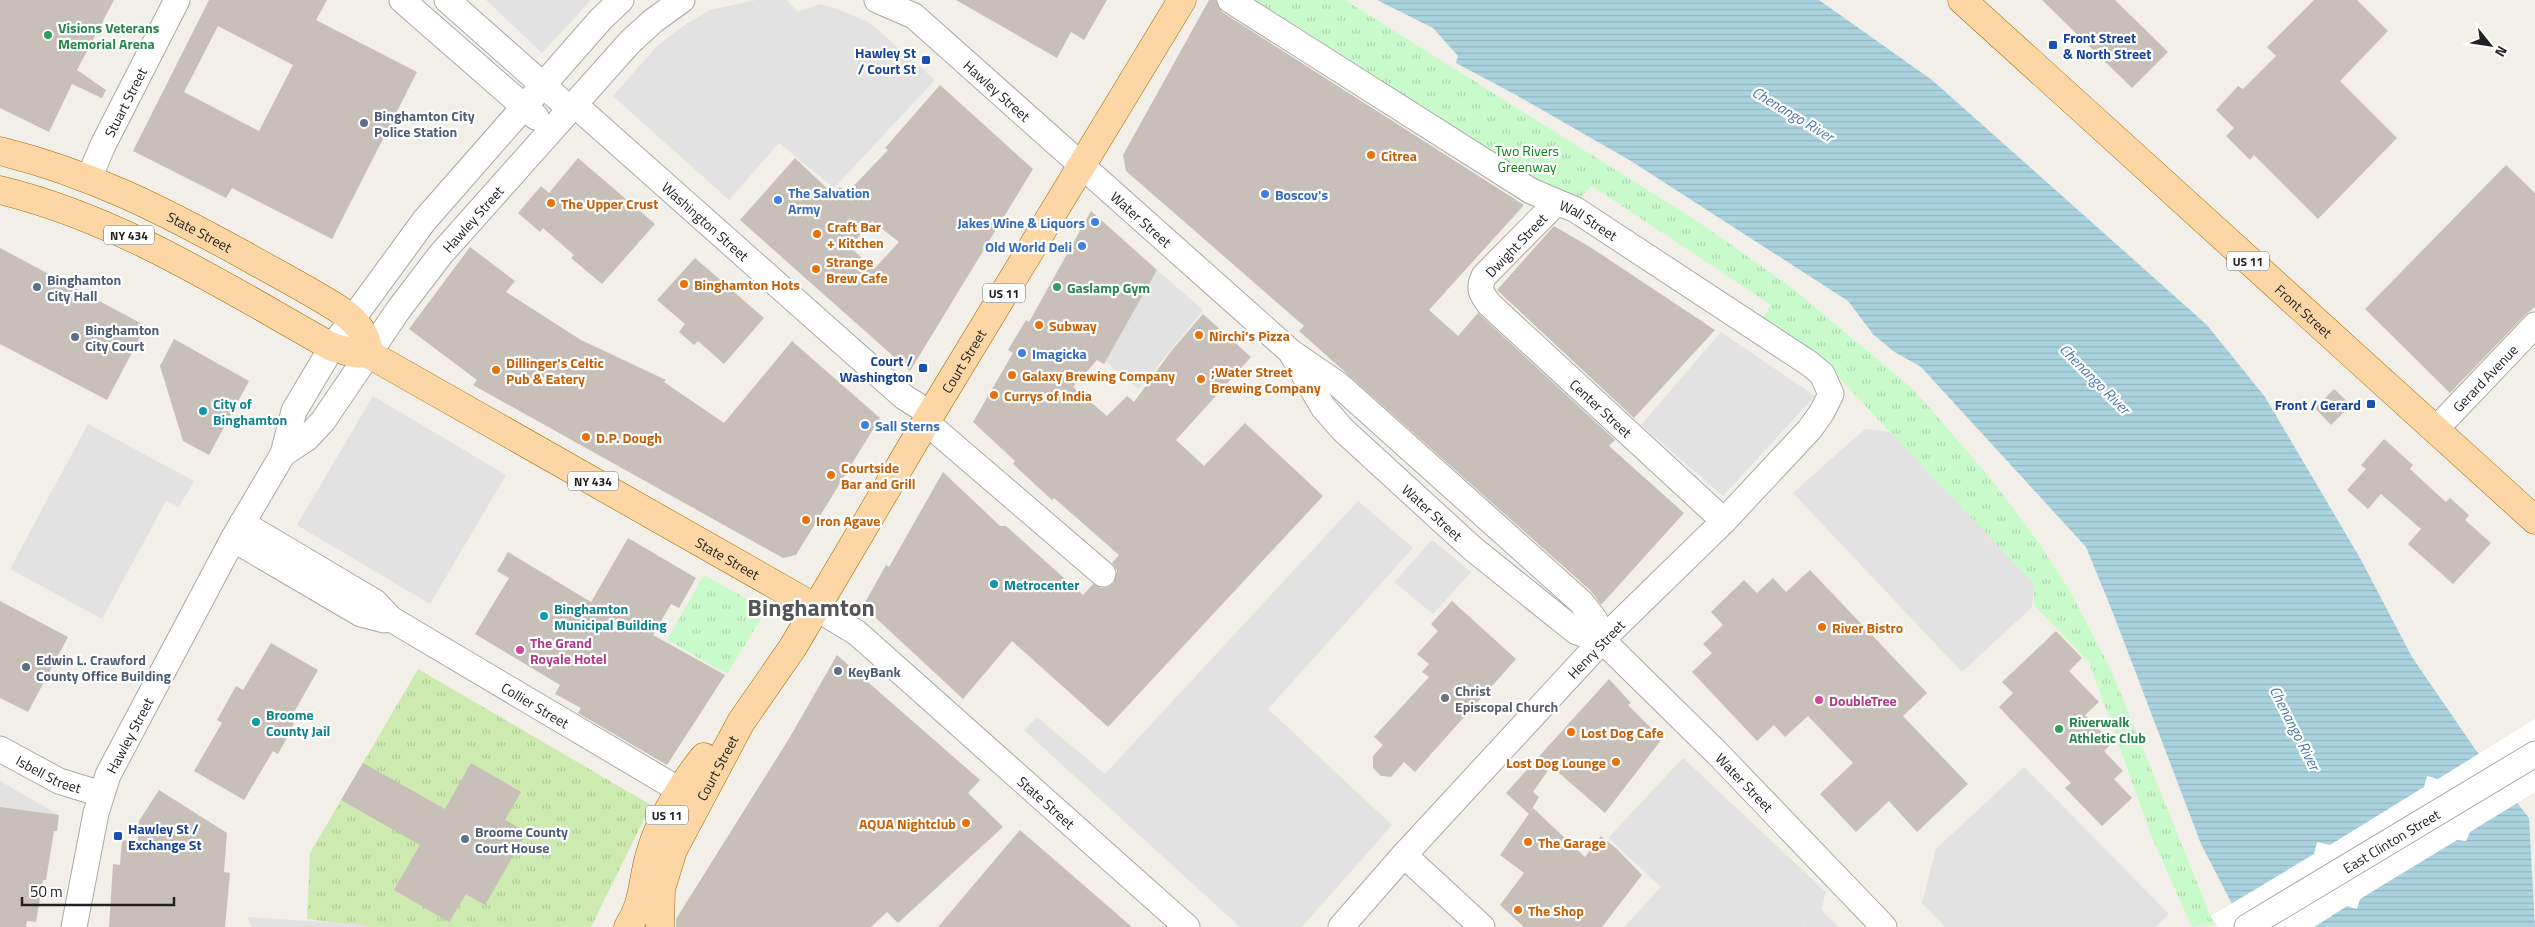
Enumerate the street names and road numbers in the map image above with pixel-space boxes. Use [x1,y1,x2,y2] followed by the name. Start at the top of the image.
[959,55,1036,126] street label: Hawley Street
[98,63,152,141] street label: Stuart Street
[657,176,754,265] street label: Washington Street
[437,181,508,257] street label: Hawley Street
[1106,186,1177,252] street label: Water Street
[1556,194,1622,245] street label: Wall Street
[164,206,236,257] street label: State Street
[1480,208,1552,282] street label: Dwight Street
[104,226,154,244] road number: NY 434
[2227,252,2269,270] road number: US 11
[2271,279,2337,342] street label: Front Street
[983,284,1025,302] road number: US 11
[936,325,991,397] street label: Court Street
[2447,339,2522,416] street label: Gerard Avenue
[1566,374,1637,442] street label: Center Street
[568,472,618,491] road number: NY 434
[1398,479,1467,545] street label: Water Street
[692,531,764,584] street label: State Street
[1562,615,1630,683] street label: Henry Street
[498,676,573,733] street label: Collier Street
[100,693,158,777] street label: Hawley Street
[691,731,743,804] street label: Court Street
[1711,748,1779,817] street label: Water Street
[13,749,84,798] street label: Isbell Street
[1013,771,1080,833] street label: State Street
[2339,803,2444,878] street label: East Clinton Street
[646,806,688,824] road number: US 11

